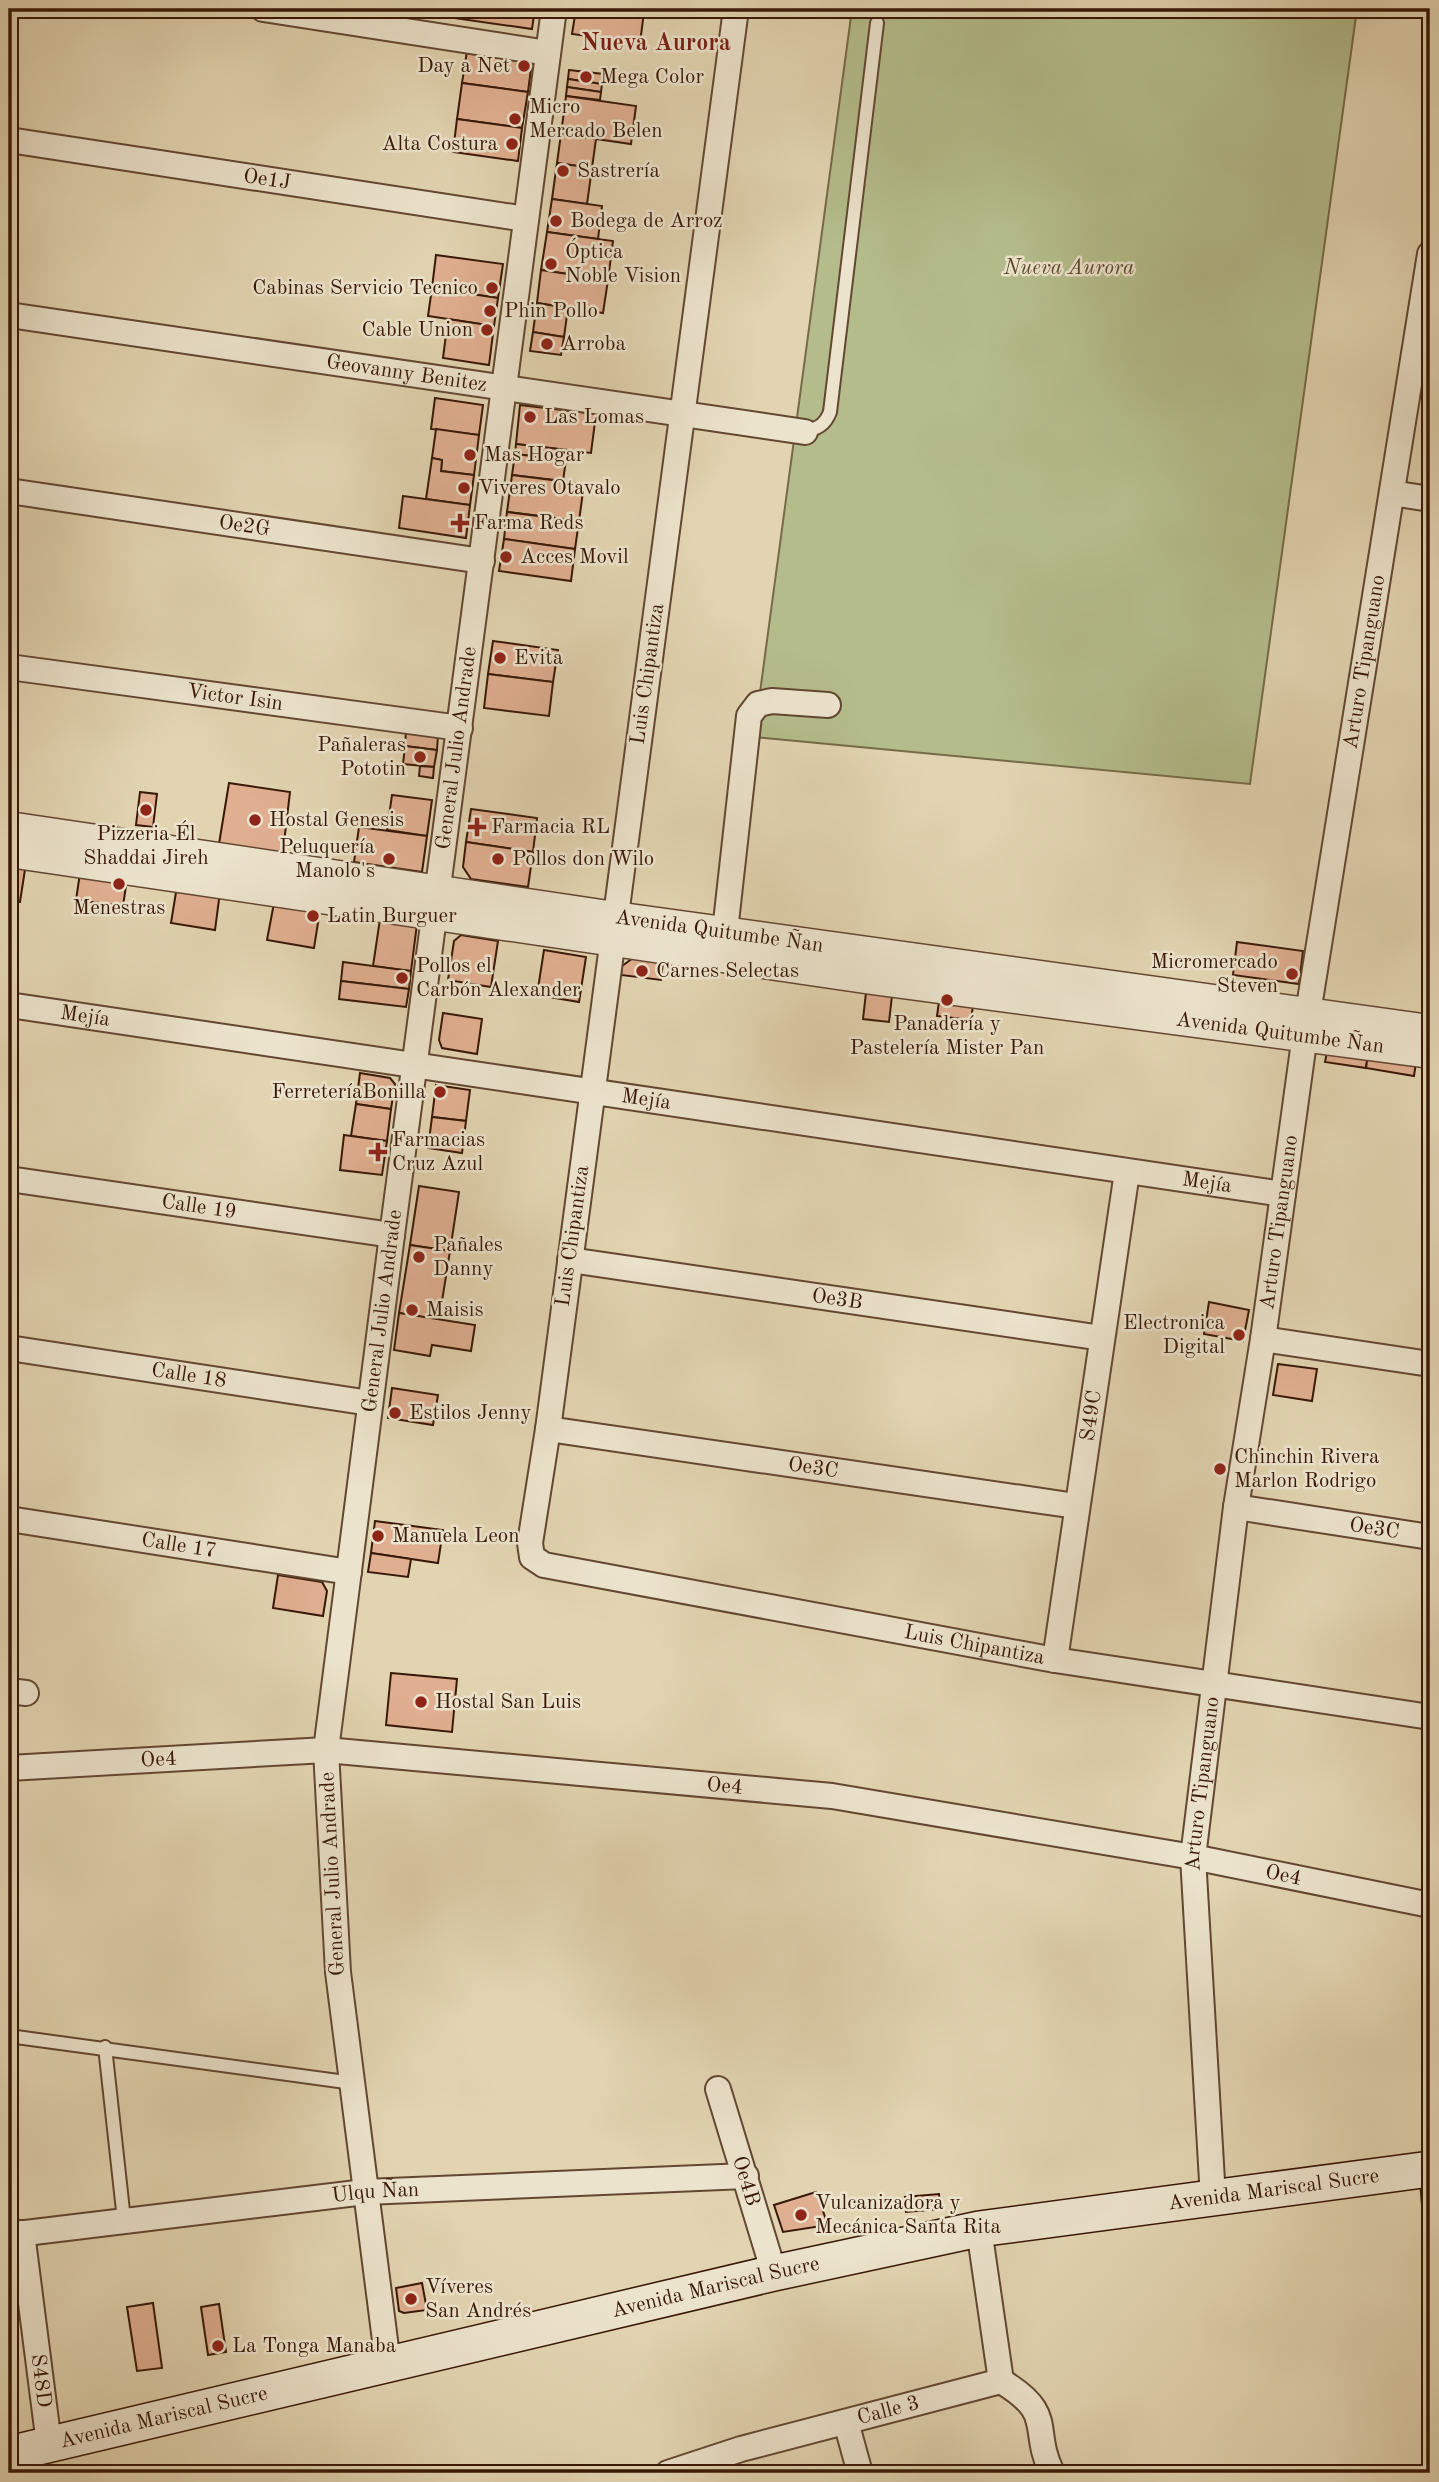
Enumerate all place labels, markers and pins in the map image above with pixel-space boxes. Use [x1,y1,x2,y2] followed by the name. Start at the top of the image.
[417,56,510,77] place label: Day a Net
[516,58,532,74] marker: Day a Net
[600,67,704,88] place label: Mega Color
[578,69,594,85] marker: Mega Color
[529,97,662,142] place label: Micro Mercado Belen
[507,111,523,127] marker: Micro Mercado Belen
[382,134,498,155] place label: Alta Costura
[504,136,520,152] marker: Alta Costura
[577,161,660,182] place label: Sastrería
[555,163,571,179] marker: Sastrería
[570,211,723,232] place label: Bodega de Arroz
[548,213,564,229] marker: Bodega de Arroz
[565,237,681,287] place label: Óptica Noble Vision
[543,256,559,272] marker: Óptica Noble Vision
[252,278,478,299] place label: Cabinas Servicio Tecnico
[484,280,500,296] marker: Cabinas Servicio Tecnico
[504,301,598,322] place label: Phin Pollo
[482,303,498,319] marker: Phin Pollo
[361,320,473,341] place label: Cable Union
[479,322,495,338] marker: Cable Union
[561,334,626,355] place label: Arroba
[539,336,555,352] marker: Arroba
[544,407,644,428] place label: Las Lomas
[522,409,538,425] marker: Las Lomas
[484,445,585,466] place label: Mas Hogar
[462,447,478,463] marker: Mas Hogar
[478,478,621,499] place label: Viveres Otavalo
[456,480,472,496] marker: Viveres Otavalo
[474,513,584,534] place label: Farma Reds
[452,515,468,531] marker: Farma Reds
[520,547,629,568] place label: Acces Movil
[498,549,514,565] marker: Acces Movil
[514,648,563,669] place label: Evita
[492,650,508,666] marker: Evita
[317,735,406,780] place label: Pañaleras Pototin
[412,749,428,765] marker: Pañaleras Pototin
[138,802,154,818] marker: Pizzeria Él Shaddai Jireh
[269,810,404,831] place label: Hostal Genesis
[247,812,263,828] marker: Hostal Genesis
[491,817,610,838] place label: Farmacia RL
[469,819,485,835] marker: Farmacia RL
[83,820,209,869] place label: Pizzeria Él Shaddai Jireh
[279,837,375,882] place label: Peluquería Manolo's
[512,849,654,870] place label: Pollos don Wilo
[381,851,397,867] marker: Peluquería Manolo's
[490,851,506,867] marker: Pollos don Wilo
[111,876,127,892] marker: Menestras
[73,898,165,919] place label: Menestras
[327,906,457,927] place label: Latin Burguer
[305,908,321,924] marker: Latin Burguer
[1151,952,1278,997] place label: Micromercado Steven
[416,956,581,1001] place label: Pollos el Carbón Alexander
[656,961,799,982] place label: Carnes Selectas
[634,963,650,979] marker: Carnes Selectas
[1284,966,1300,982] marker: Micromercado Steven
[394,970,410,986] marker: Pollos el Carbón Alexander
[939,992,955,1008] marker: Panadería y Pastelería Mister Pan
[850,1014,1044,1059] place label: Panadería y Pastelería Mister Pan
[271,1082,426,1103] place label: FerreteríaBonilla
[432,1084,448,1100] marker: FerreteríaBonilla
[392,1130,485,1175] place label: Farmacias Cruz Azul
[370,1144,386,1160] marker: Farmacias Cruz Azul
[433,1235,503,1280] place label: Pañales Danny
[411,1249,427,1265] marker: Pañales Danny
[426,1300,484,1321] place label: Maisis
[404,1302,420,1318] marker: Maisis
[1123,1313,1225,1358] place label: Electronica Digital
[1231,1327,1247,1343] marker: Electronica Digital
[409,1403,532,1424] place label: Estilos Jenny
[387,1405,403,1421] marker: Estilos Jenny
[1234,1447,1379,1492] place label: Chinchin Rivera Marlon Rodrigo
[1212,1461,1228,1477] marker: Chinchin Rivera Marlon Rodrigo
[392,1526,520,1547] place label: Manuela Leon
[370,1528,386,1544] marker: Manuela Leon
[435,1692,581,1713] place label: Hostal San Luis
[413,1694,429,1710] marker: Hostal San Luis
[815,2193,1001,2238] place label: Vulcanizadora y Mecánica Santa Rita
[793,2207,809,2223] marker: Vulcanizadora y Mecánica Santa Rita
[425,2277,531,2322] place label: Víveres San Andrés
[403,2291,419,2307] marker: Víveres San Andrés
[232,2336,396,2357] place label: La Tonga Manaba
[210,2338,226,2354] marker: La Tonga Manaba

